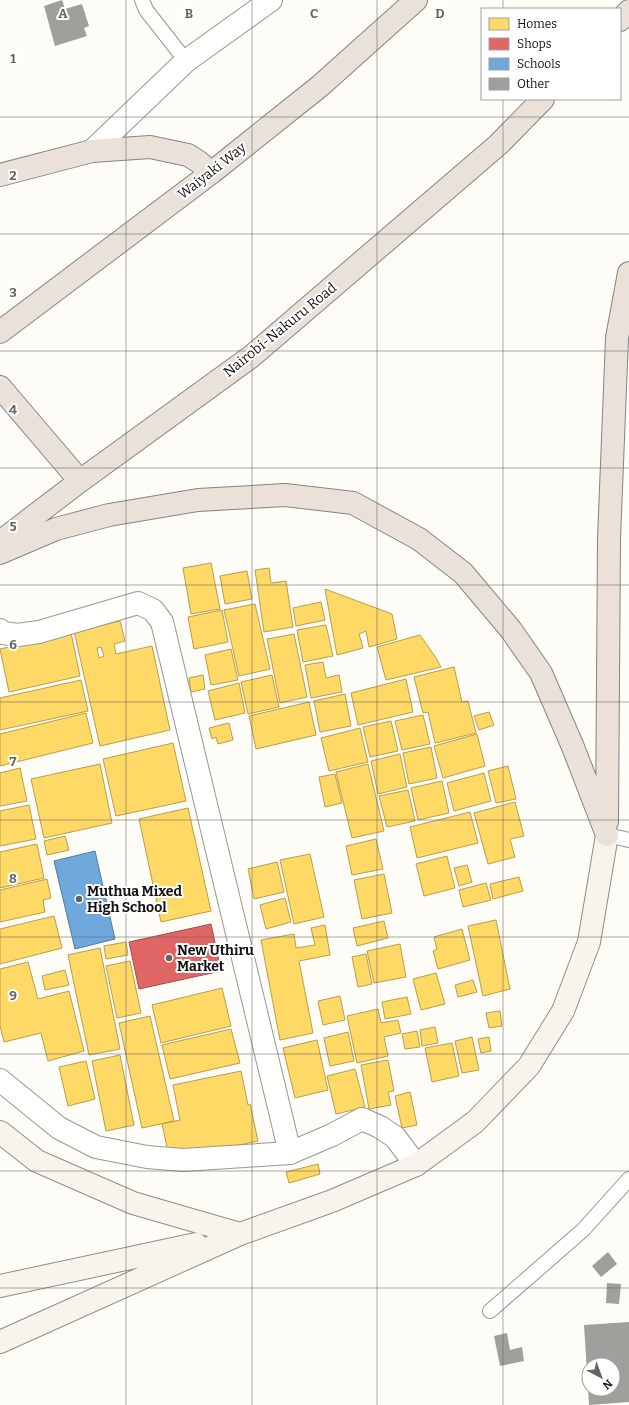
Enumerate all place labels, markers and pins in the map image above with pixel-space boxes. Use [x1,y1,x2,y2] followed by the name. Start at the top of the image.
[87,883,182,916] place label: Muthua Mixed High School
[74,894,84,904] marker: Muthua Mixed High School
[177,942,254,975] place label: New Uthiru Market
[164,953,174,963] marker: New Uthiru Market

